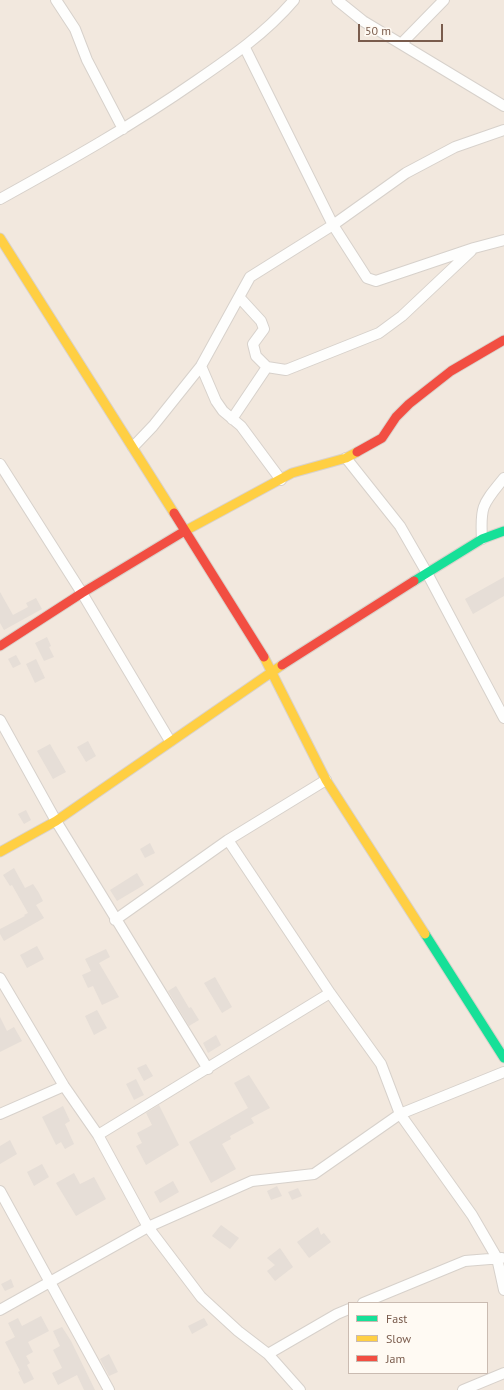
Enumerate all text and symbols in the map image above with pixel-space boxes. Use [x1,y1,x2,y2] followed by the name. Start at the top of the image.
[360,16,445,42] scale bar
[365,23,391,38] text: 50 m
[348,1302,488,1374] legend
[386,1311,407,1326] text: Fast
[386,1331,411,1346] text: Slow
[386,1351,405,1366] text: Jam

